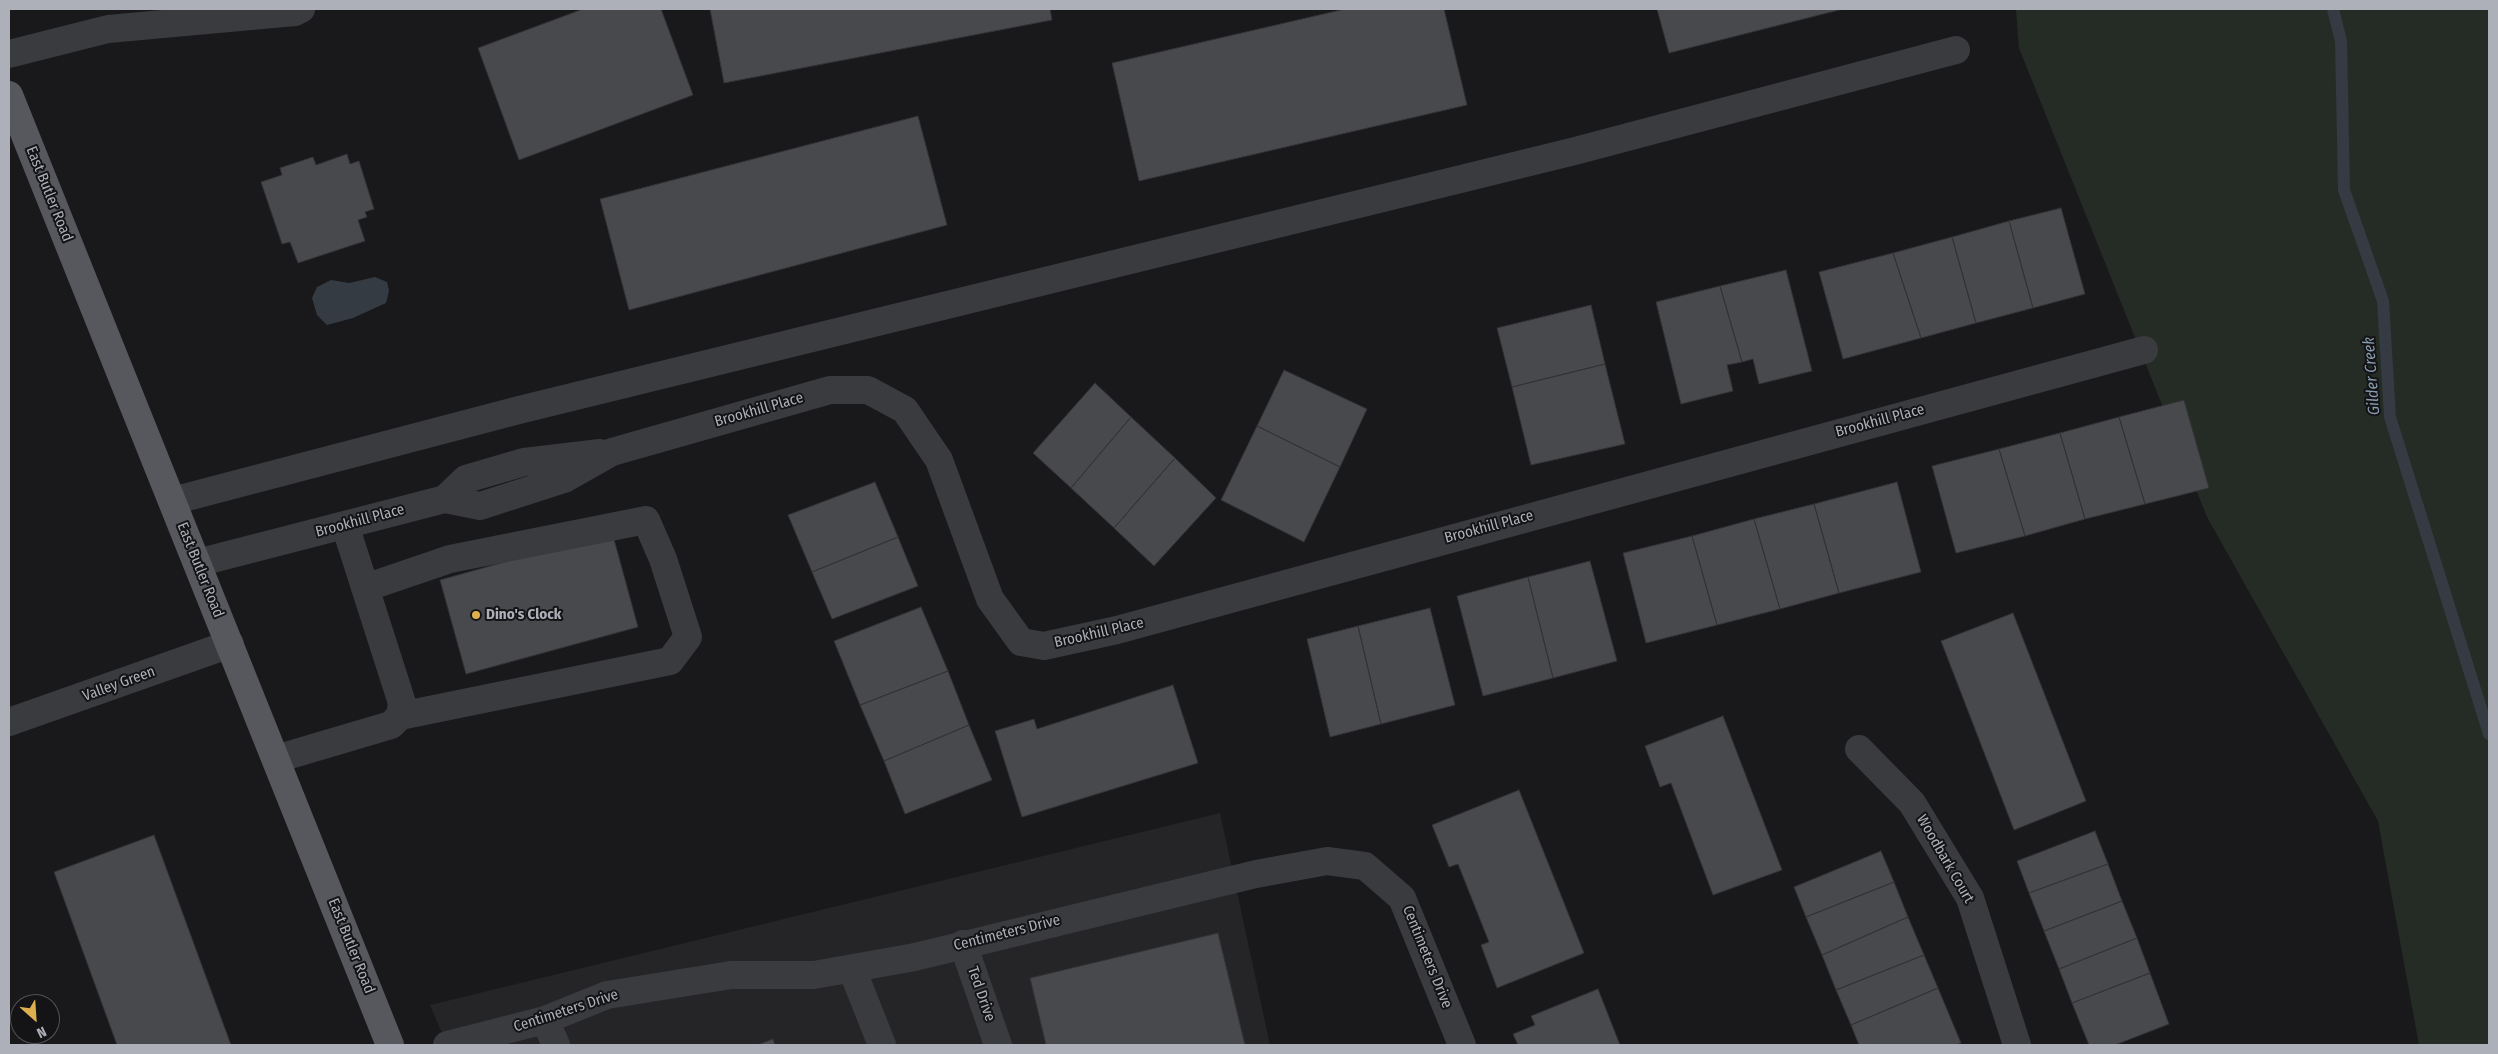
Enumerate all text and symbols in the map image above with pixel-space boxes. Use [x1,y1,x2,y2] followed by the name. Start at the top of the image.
[22,144,76,244] street label: East Butler Road
[2360,336,2384,416] water label: Gilder Creek
[713,389,805,431] street label: Brookhill Place
[1834,400,1926,442] street label: Brookhill Place
[314,500,406,542] street label: Brookhill Place
[1443,506,1535,548] street label: Brookhill Place
[173,520,227,620] street label: East Butler Road
[486,606,561,624] place label: Dino's Clock
[470,609,482,621] marker: Dino's Clock
[1052,614,1146,652] street label: Brookhill Place
[80,663,158,705] street label: Valley Green
[1912,812,1978,906] street label: Woodbark Court
[324,896,378,996] street label: East Butler Road
[1398,903,1456,1011] street label: Centimeters Drive
[952,911,1062,955] street label: Centimeters Drive
[963,964,999,1024] street label: Ted Drive
[511,986,621,1036] street label: Centimeters Drive
[10,994,60,1044] north arrow
[34,1023,49,1042] text: N

